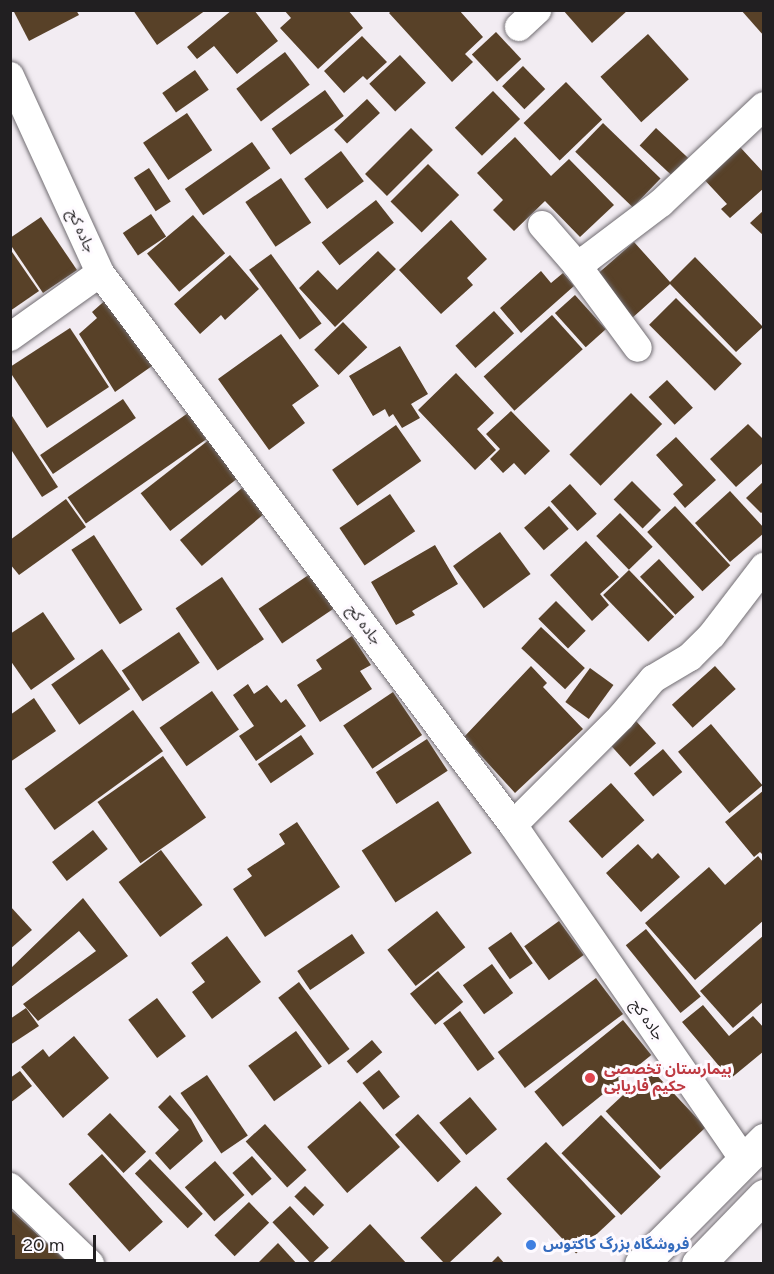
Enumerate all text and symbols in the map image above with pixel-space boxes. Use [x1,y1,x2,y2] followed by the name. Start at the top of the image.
[63,206,99,256] street label: جاده کج
[343,601,385,649] street label: جاده کج
[626,996,668,1044] street label: جاده کج
[604,1060,732,1095] place label: بیمارستان تخصصی حکیم فاریابی
[581,1069,599,1087] marker: بیمارستان تخصصی حکیم فاریابی
[15,1223,99,1261] scale bar
[23,1234,64,1256] text: 20 m
[543,1236,689,1254] place label: فروشگاه بزرگ کاکتوس
[524,1238,538,1252] marker: فروشگاه بزرگ کاکتوس

